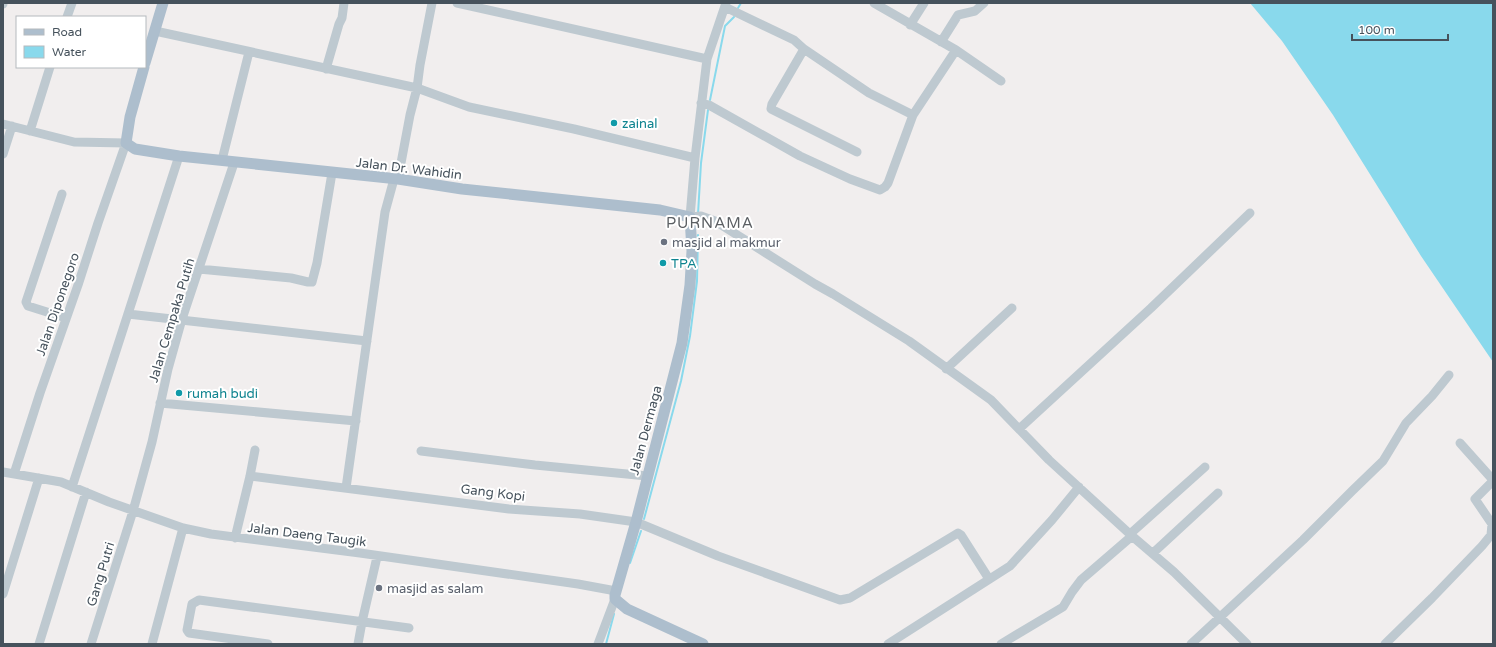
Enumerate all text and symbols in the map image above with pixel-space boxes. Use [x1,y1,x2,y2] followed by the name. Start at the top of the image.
[16,16,146,68] legend
[1352,16,1448,42] scale bar
[1358,23,1395,37] text: 100 m
[52,25,82,39] text: Road
[52,45,87,59] text: Water
[622,116,657,132] place label: zainal
[609,118,619,128] marker: zainal
[355,155,463,183] street label: Jalan Dr. Wahidin
[666,214,754,232] district label: PURNAMA
[672,235,781,251] place label: masjid al makmur
[659,237,669,247] marker: masjid al makmur
[33,250,83,358] street label: Jalan Diponegoro
[145,256,198,384] street label: Jalan Cempaka Putih
[671,256,697,272] place label: TPA
[658,258,668,268] marker: TPA
[626,384,666,477] street label: Jalan Dermaga
[187,386,258,402] place label: rumah budi
[174,388,184,398] marker: rumah budi
[460,481,526,505] street label: Gang Kopi
[247,520,367,550] street label: Jalan Daeng Taugik
[84,540,118,608] street label: Gang Putri
[387,581,484,597] place label: masjid as salam
[374,583,384,593] marker: masjid as salam

